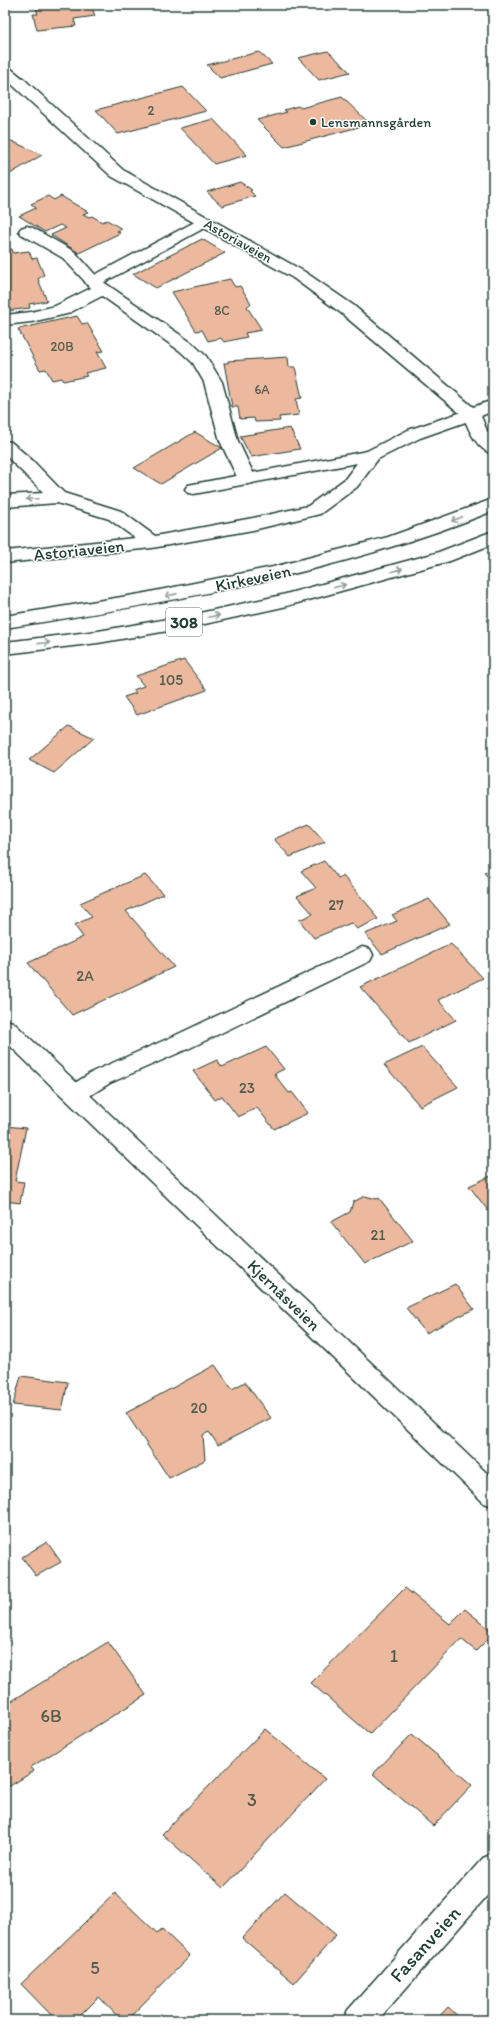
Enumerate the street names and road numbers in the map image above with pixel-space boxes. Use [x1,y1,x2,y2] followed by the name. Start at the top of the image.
[201,215,275,267] street label: Astoriaveien
[33,535,125,565] street label: Astoriaveien
[213,560,293,596] street label: Kirkeveien
[166,608,202,636] road number: 308
[243,1255,325,1335] street label: Kjernåsveien
[385,1901,465,1987] street label: Fasanveien

